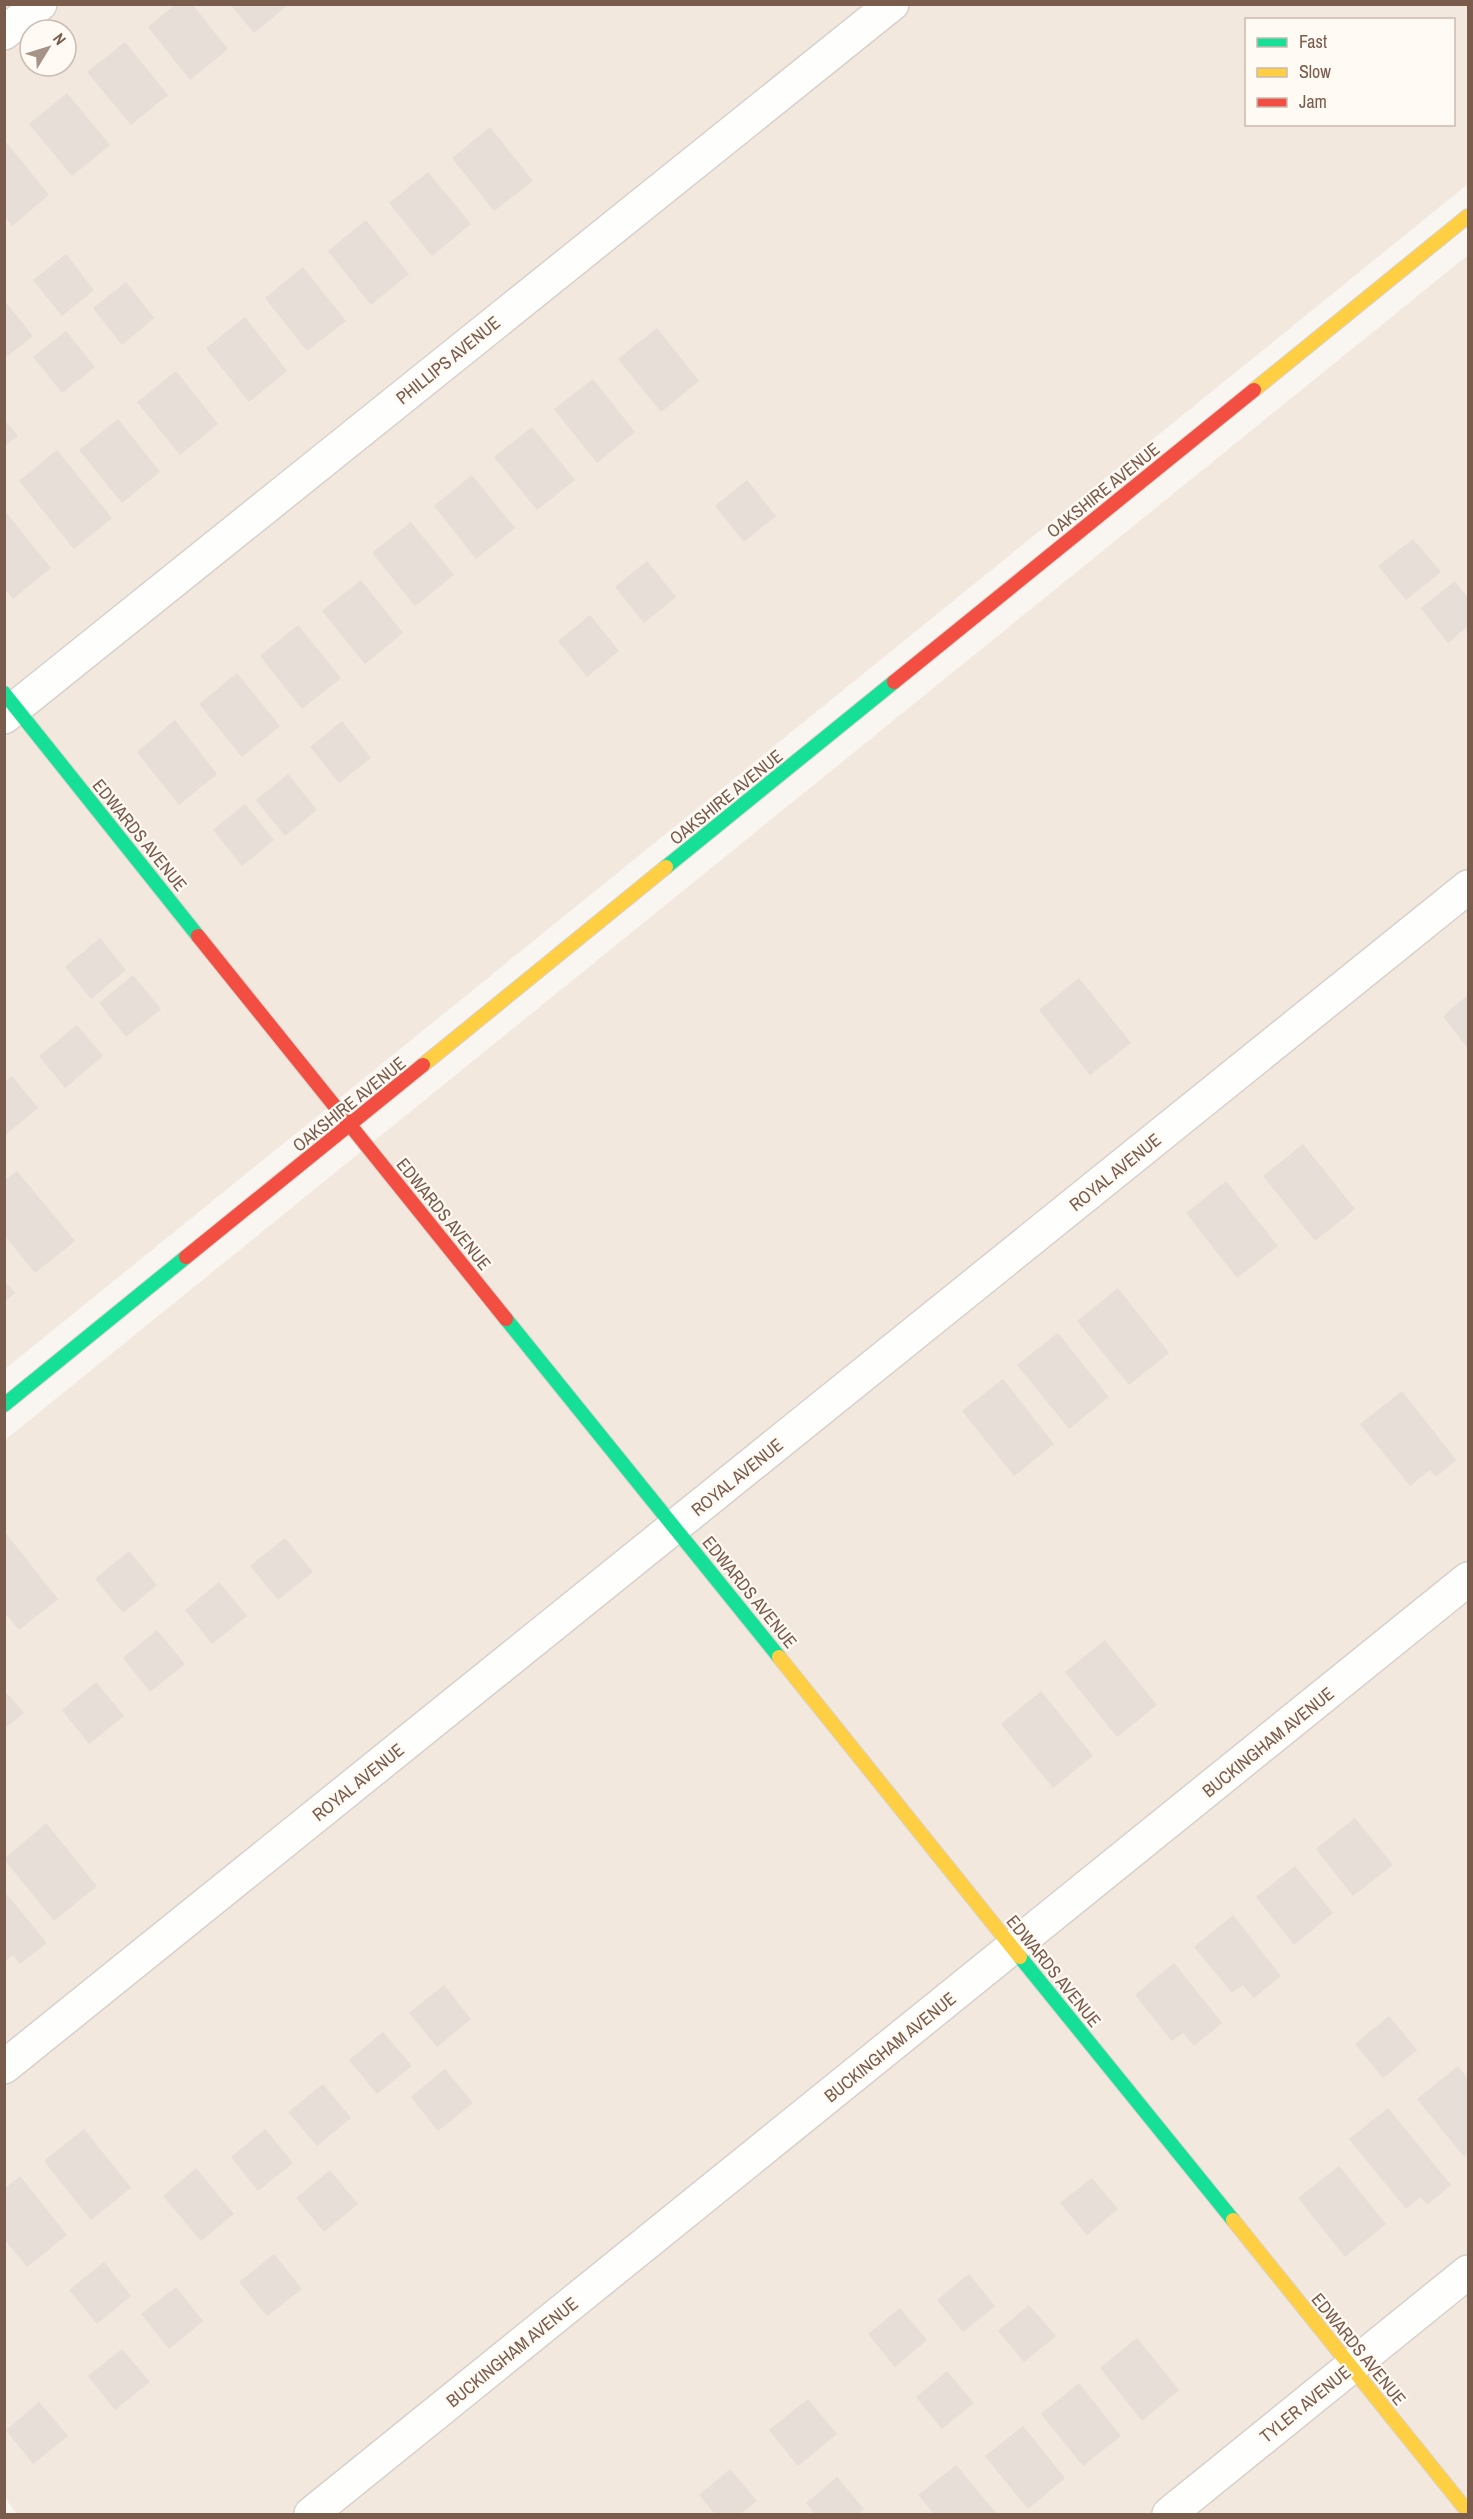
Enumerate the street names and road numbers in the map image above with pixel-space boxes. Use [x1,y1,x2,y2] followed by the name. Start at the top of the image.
[390,310,506,410] street label: PHILLIPS AVENUE
[1041,436,1165,544] street label: OAKSHIRE AVENUE
[664,743,788,851] street label: OAKSHIRE AVENUE
[87,774,193,896] street label: EDWARDS AVENUE
[287,1050,411,1158] street label: OAKSHIRE AVENUE
[1064,1127,1166,1217] street label: ROYAL AVENUE
[391,1153,497,1275] street label: EDWARDS AVENUE
[686,1432,788,1522] street label: ROYAL AVENUE
[697,1531,803,1653] street label: EDWARDS AVENUE
[1197,1681,1339,1803] street label: BUCKINGHAM AVENUE
[307,1737,409,1827] street label: ROYAL AVENUE
[1001,1910,1107,2032] street label: EDWARDS AVENUE
[819,1986,961,2108] street label: BUCKINGHAM AVENUE
[1306,2288,1412,2410] street label: EDWARDS AVENUE
[441,2291,583,2413] street label: BUCKINGHAM AVENUE
[1254,2360,1356,2448] street label: TYLER AVENUE

